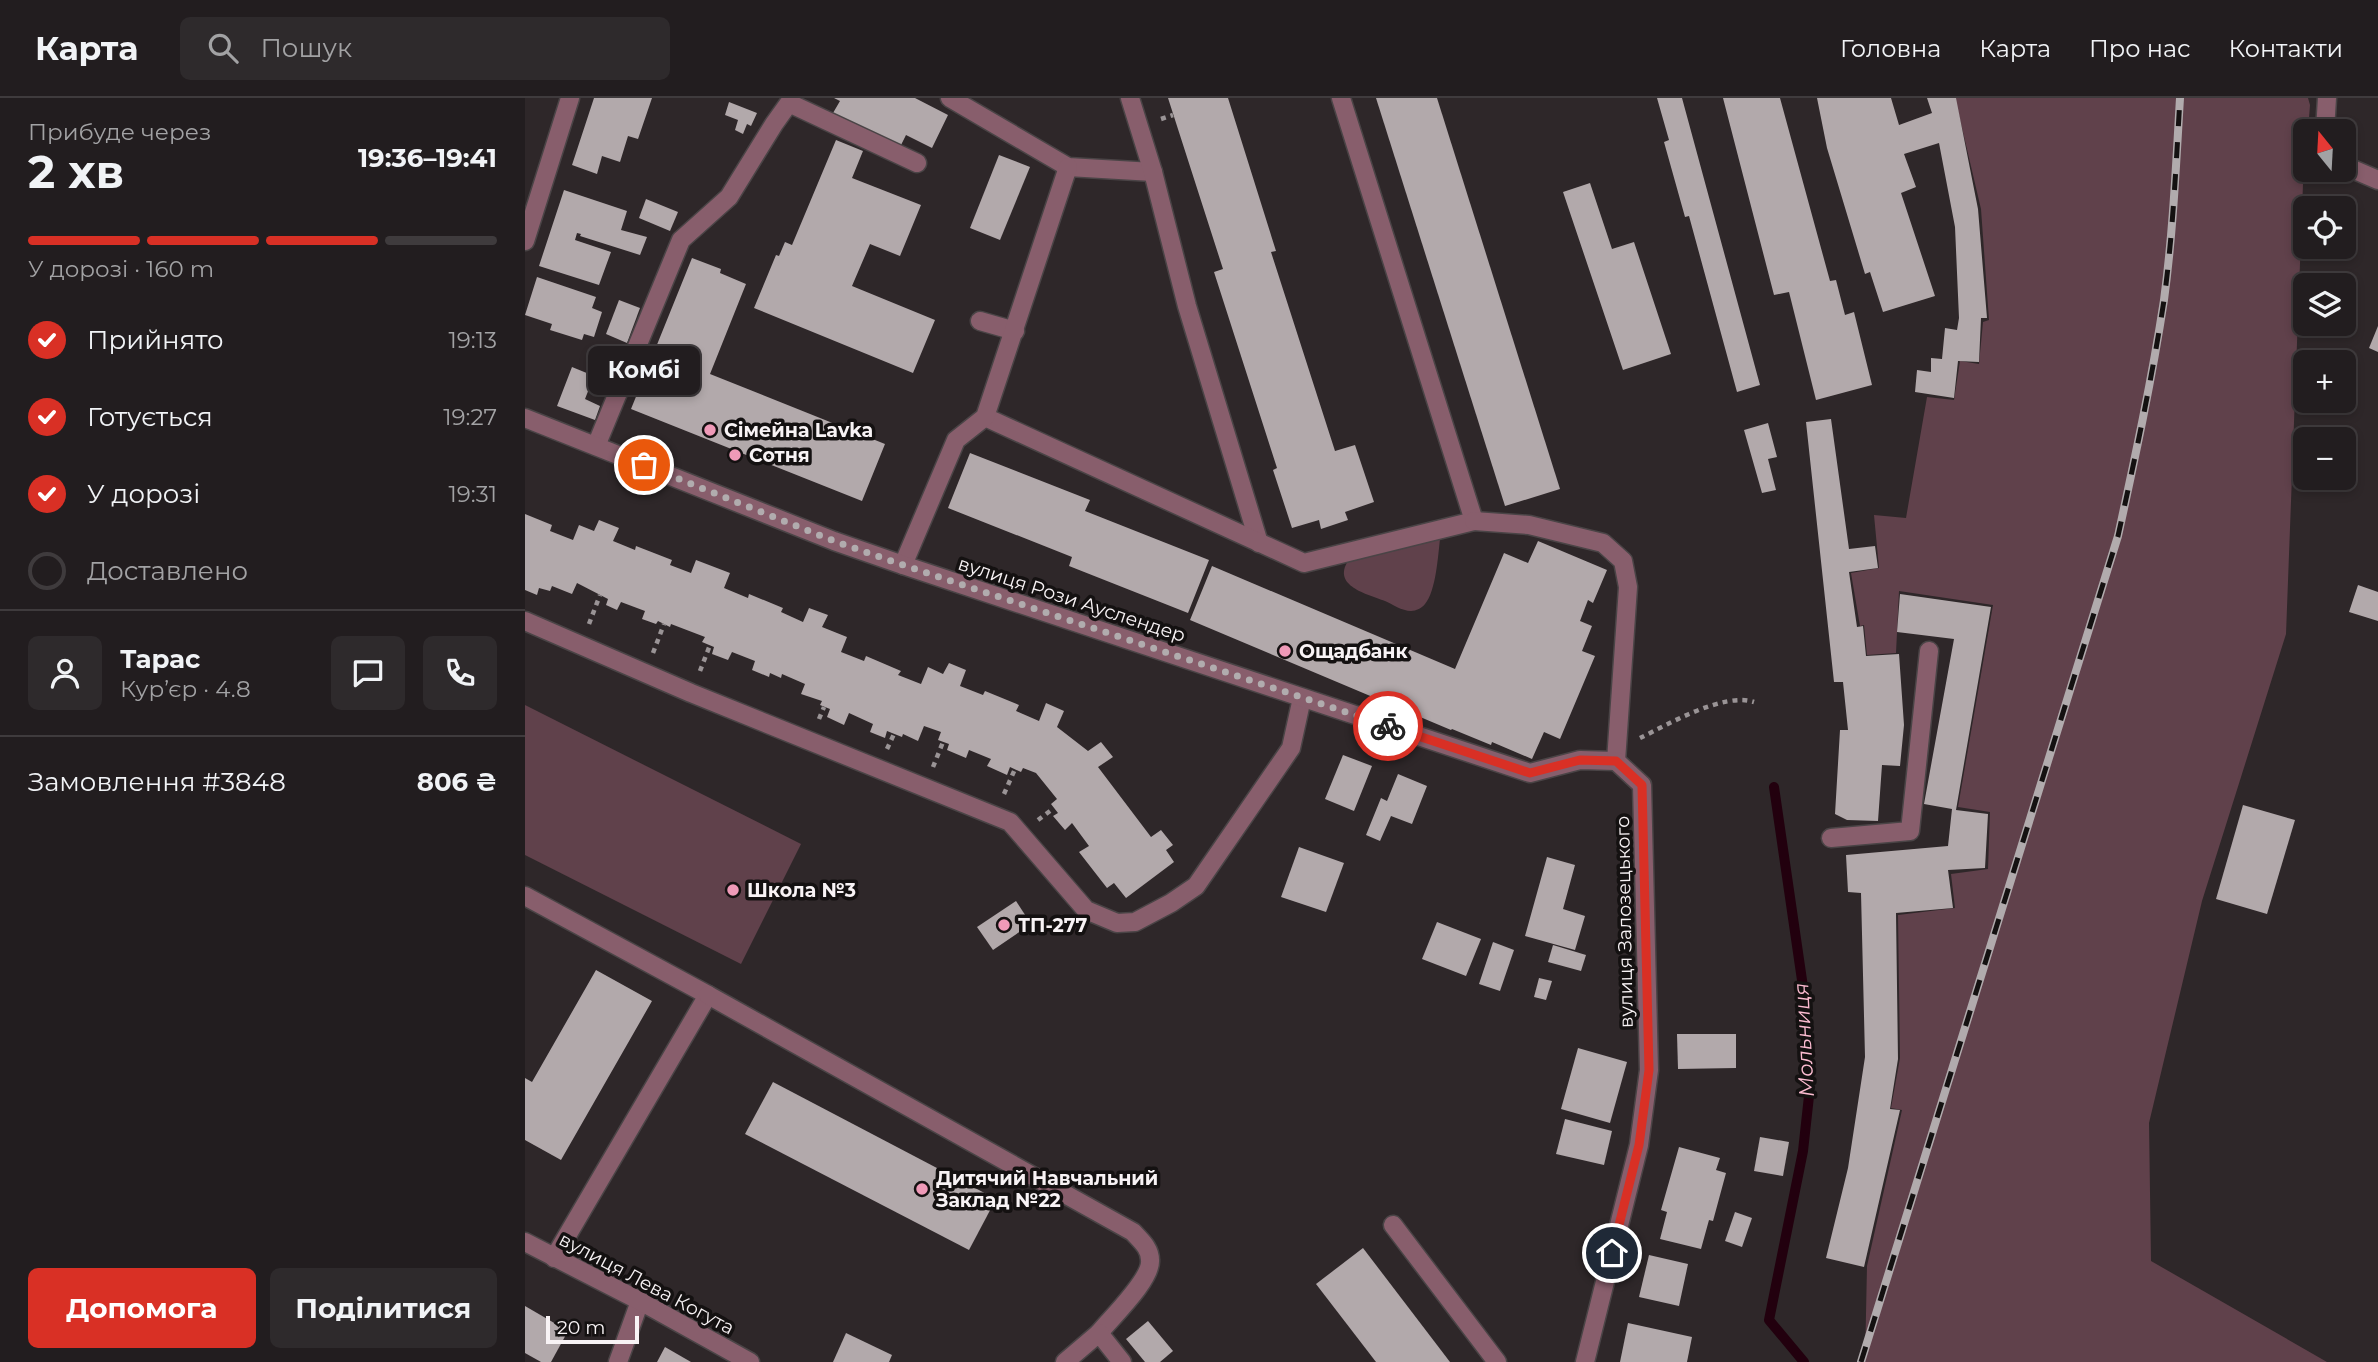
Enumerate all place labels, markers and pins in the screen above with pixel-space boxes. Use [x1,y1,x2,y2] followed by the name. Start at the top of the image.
[588,346,700,395] callout: Комбі
[724,419,873,442] place label: Сімейна Lavka
[702,422,718,438] marker: Сімейна Lavka
[614,435,674,495] pin
[749,444,810,467] place label: Сотня
[727,447,743,463] marker: Сотня
[1299,640,1409,663] place label: Ощадбанк
[1277,643,1293,659] marker: Ощадбанк
[747,879,856,902] place label: Школа №3
[725,882,741,898] marker: Школа №3
[1018,914,1088,937] place label: ТП-277
[996,917,1012,933] marker: ТП-277
[935,1167,1158,1212] place label: Дитячий Навчальний Заклад №22
[914,1181,930,1197] marker: Дитячий Навчальний Заклад №22
[1582,1223,1642,1283] pin

